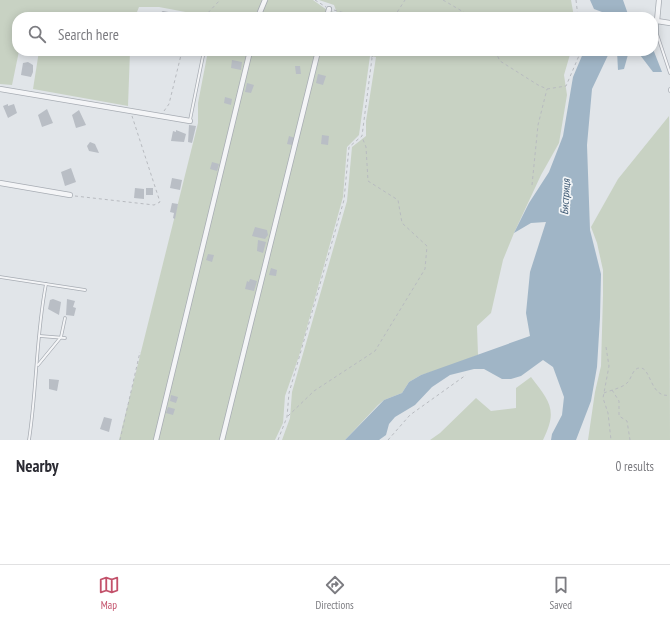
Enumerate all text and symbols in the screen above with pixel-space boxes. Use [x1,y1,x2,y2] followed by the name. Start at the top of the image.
[12,12,658,56] search box
[26,23,48,45] icon: search
[58,25,119,44] text: Search here
[557,177,573,215] water label: Бистриця
[16,455,59,477] text: Nearby
[615,458,654,475] text: 0 results
[98,574,120,612] tab: Map
[316,574,354,612] tab: Directions
[549,574,572,612] tab: Saved

